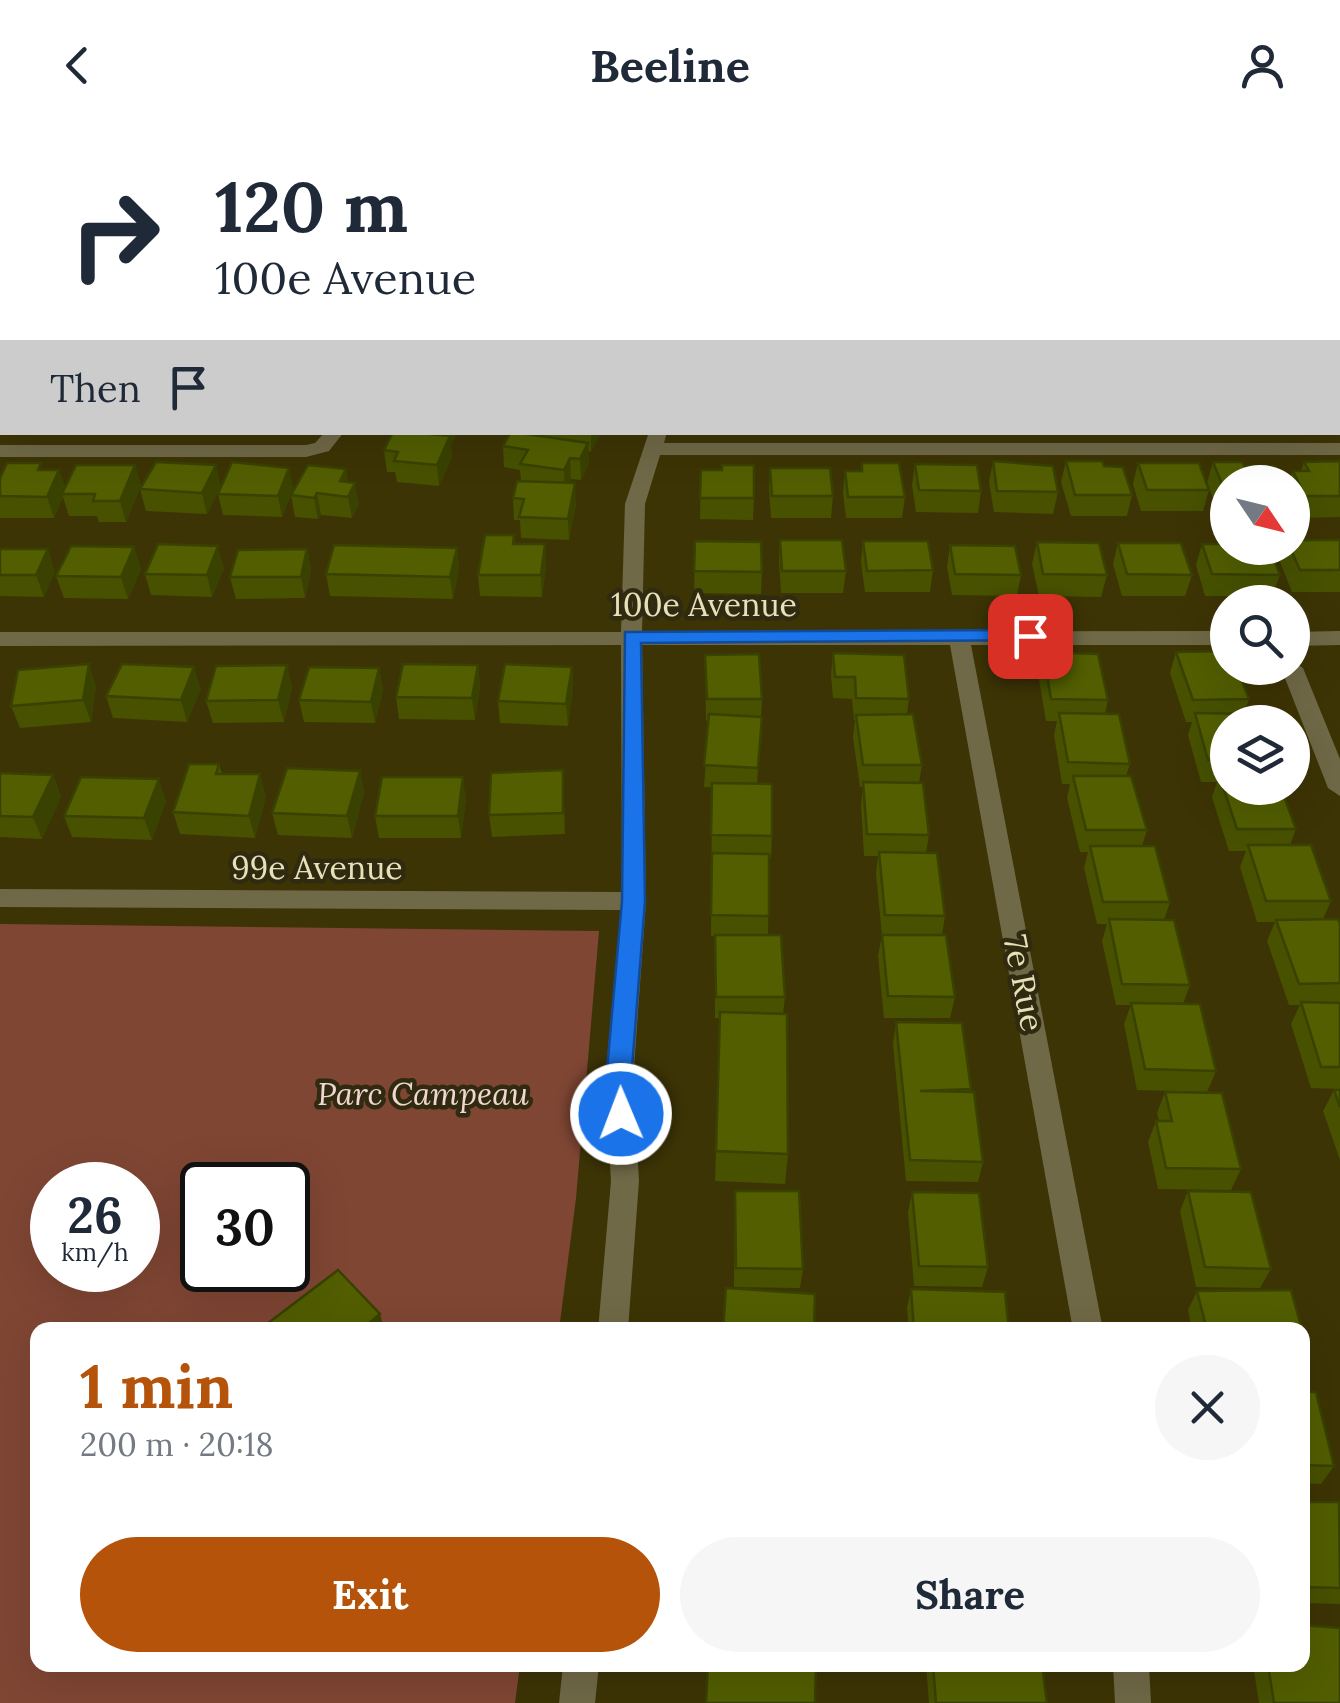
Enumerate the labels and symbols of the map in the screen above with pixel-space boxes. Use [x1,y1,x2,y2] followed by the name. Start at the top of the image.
[1210,465,1310,565] north arrow
[611,584,797,625] street label: 100e Avenue
[988,594,1073,679] pin
[231,847,403,888] street label: 99e Avenue
[995,931,1053,1035] street label: 7e Rue
[569,1062,673,1166] position arrow
[317,1073,529,1114] park label: Parc Campeau
[180,1162,310,1292] speed limit sign: 30

